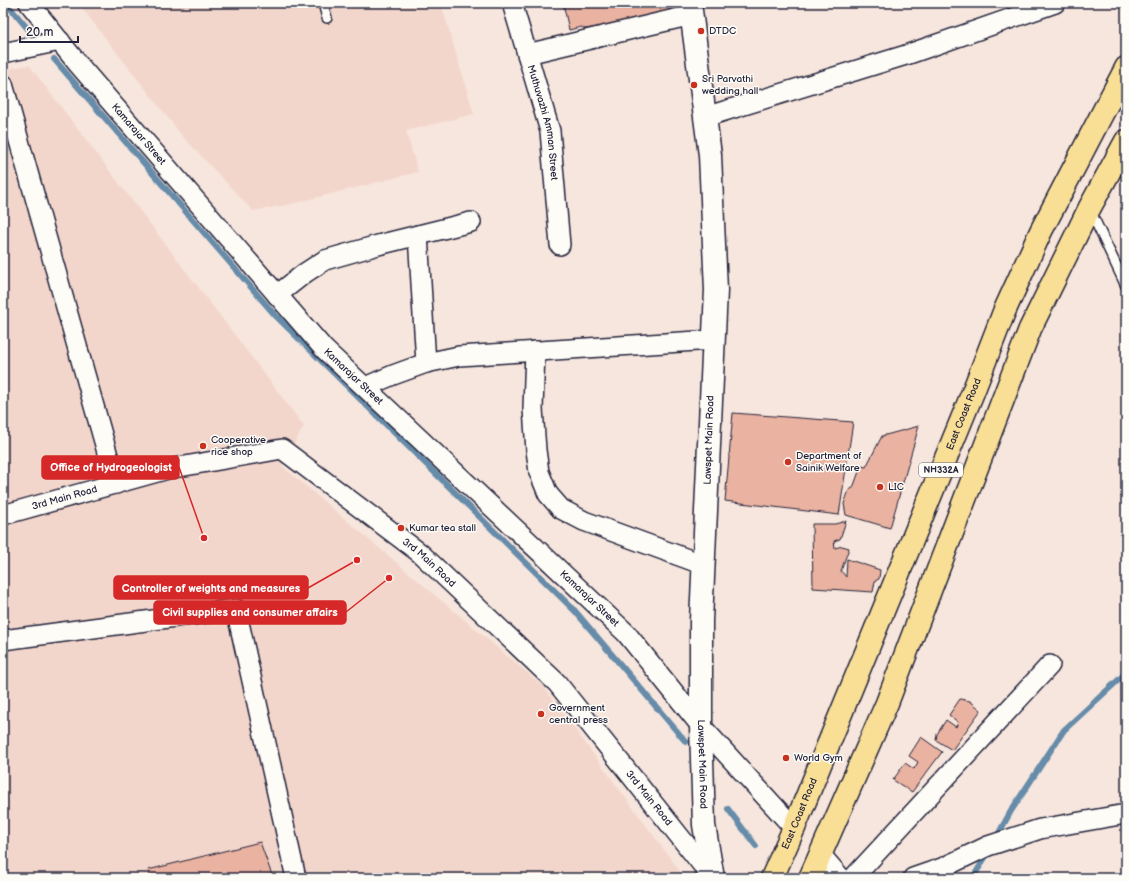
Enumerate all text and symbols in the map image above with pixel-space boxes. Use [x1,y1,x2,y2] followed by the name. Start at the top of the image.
[20,18,78,44] scale bar
[26,25,53,40] text: 20 m
[709,25,736,37] place label: DTDC
[696,26,706,36] marker: DTDC
[525,64,560,181] street label: Muthuvazhi Amman Street
[702,73,758,97] place label: Sri Parvathi wedding hall
[689,80,699,90] marker: Sri Parvathi wedding hall
[109,101,168,167] street label: Kamarajar Street
[321,346,385,407] street label: Kamarajar Street
[944,376,984,452] street label: East Coast Road
[701,395,717,485] street label: Lawspet Main Road
[211,434,266,458] place label: Cooperative rice shop
[198,441,208,451] marker: Cooperative rice shop
[796,450,862,474] place label: Department of Sainik Welfare
[42,456,179,479] callout: Office of Hydrogeologist
[783,457,793,467] marker: Department of Sainik Welfare
[50,461,172,474] text: Office of Hydrogeologist
[919,463,963,477] road number: NH332A
[888,481,904,493] place label: LIC
[875,482,885,492] marker: LIC
[31,483,99,513] street label: 3rd Main Road
[409,522,476,534] place label: Kumar tea stall
[396,523,406,533] marker: Kumar tea stall
[400,536,458,590] street label: 3rd Main Road
[557,568,621,629] street label: Kamarajar Street
[114,576,308,599] callout: Controller of weights and measures
[122,582,301,595] text: Controller of weights and measures
[154,601,346,624] callout: Civil supplies and consumer affairs
[162,606,338,619] text: Civil supplies and consumer affairs
[549,702,608,726] place label: Government central press
[536,709,546,719] marker: Government central press
[695,719,710,809] street label: Lawspet Main Road
[794,752,843,764] place label: World Gym
[781,753,791,763] marker: World Gym
[623,768,675,828] street label: 3rd Main Road
[779,776,820,851] street label: East Coast Road

